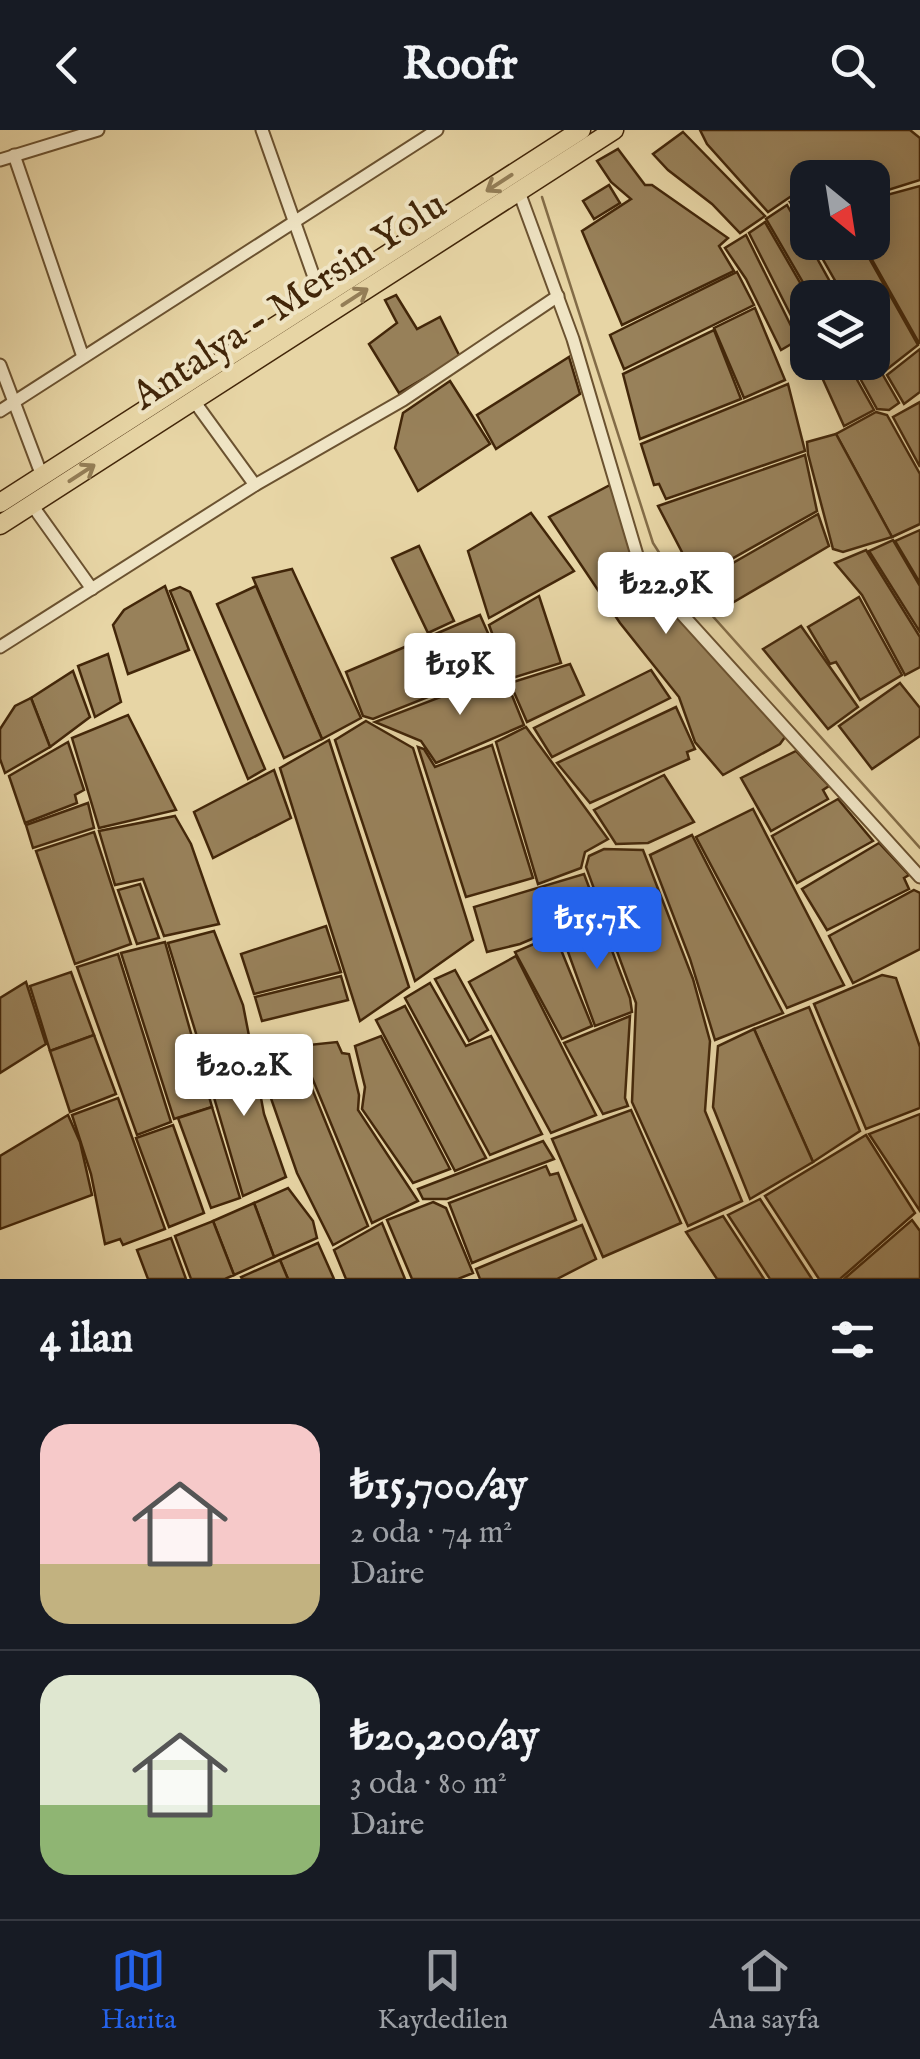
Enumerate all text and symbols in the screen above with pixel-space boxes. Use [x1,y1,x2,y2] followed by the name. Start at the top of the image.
[402,37,518,94] text: Roofr
[40,38,95,93] icon: back
[825,38,880,93] icon: search
[790,160,890,260] north arrow
[790,160,890,380] map controls
[485,172,513,193] one-way arrow
[122,181,457,423] street label: Antalya - Mersin Yolu
[790,280,890,380] button: layers
[341,286,369,307] one-way arrow
[67,462,96,483] one-way arrow
[585,552,747,637] pin: ₺22.9K
[620,564,712,605] text: ₺22.9K
[401,633,519,718] pin: ₺19K
[426,645,494,686] text: ₺19K
[516,887,678,972] pin: ₺15.7K
[554,899,640,940] text: ₺15.7K
[163,1034,325,1119] pin: ₺20.2K
[197,1046,291,1087] text: ₺20.2K
[825,1312,880,1367] icon: filters
[40,1313,133,1366] text: 4 ilan
[350,1460,527,1513] text: ₺15,700/ay
[120,1464,240,1584] icon: home
[350,1513,512,1554] text: 2 oda · 74 m²
[350,1554,425,1595] text: Daire
[350,1711,539,1764] text: ₺20,200/ay
[120,1715,240,1835] icon: home
[350,1764,507,1805] text: 3 oda · 80 m²
[350,1805,425,1846] text: Daire
[101,1943,176,2038] tab: Harita
[378,1943,508,2038] tab: Kaydedilen
[710,1943,819,2038] tab: Ana sayfa

